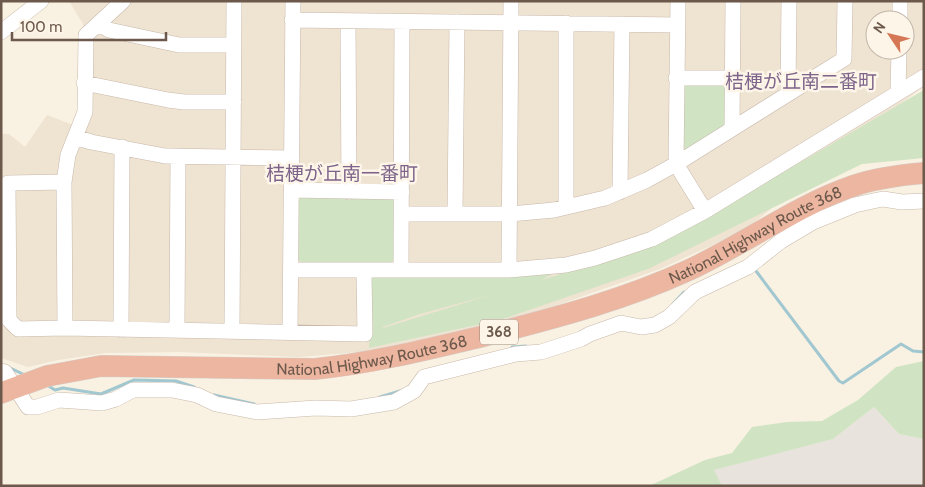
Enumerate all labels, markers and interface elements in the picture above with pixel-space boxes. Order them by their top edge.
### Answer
scale bar [12,10,166,42]
north arrow [865,10,915,60]
text: 100 m [20,18,62,36]
text: N [869,18,890,37]
district label: 桔梗が丘南二番町 [725,70,877,93]
district label: 桔梗が丘南一番町 [266,162,418,185]
street label: National Highway Route 368 [666,182,845,287]
road number: 368 [480,320,518,344]
street label: National Highway Route 368 [276,331,469,379]

